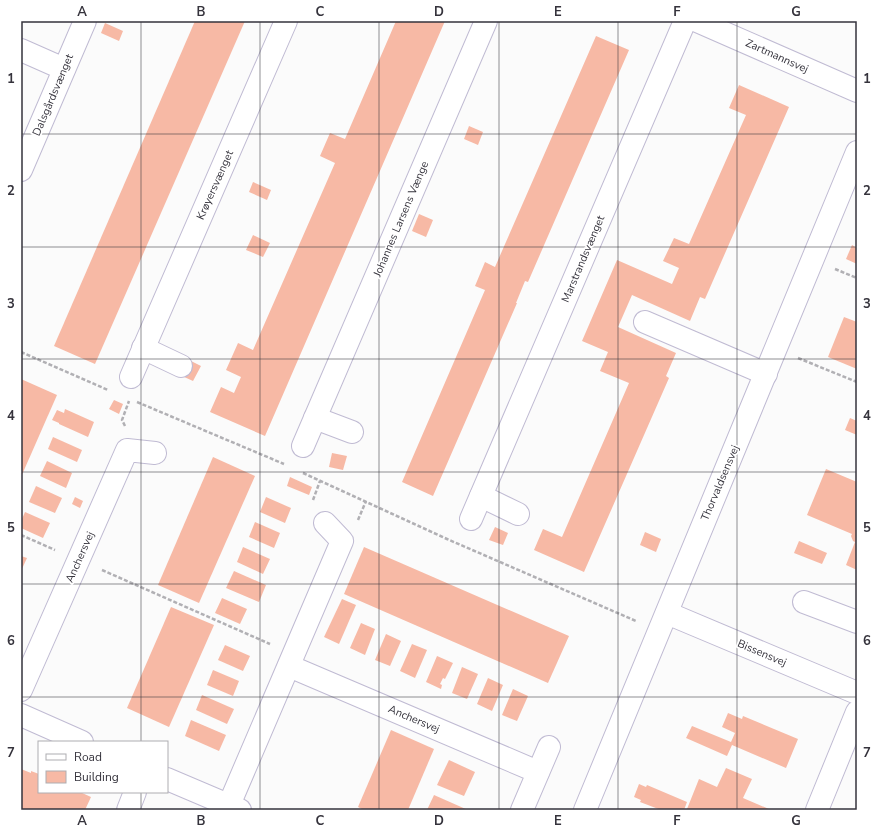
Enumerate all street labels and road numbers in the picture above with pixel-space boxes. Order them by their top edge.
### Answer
street label: Zartmannsvej [743,35,811,77]
street label: Dalsgårdsvænget [29,52,77,138]
street label: Krøyersvænget [193,148,237,222]
street label: Johannes Larsens Vænge [369,159,432,280]
street label: Marstrandsvænget [558,213,608,305]
street label: Thorvaldsensvej [697,443,743,523]
street label: Anchersvej [62,529,98,585]
street label: Bissensvej [735,636,789,670]
street label: Anchersvej [386,701,442,737]

